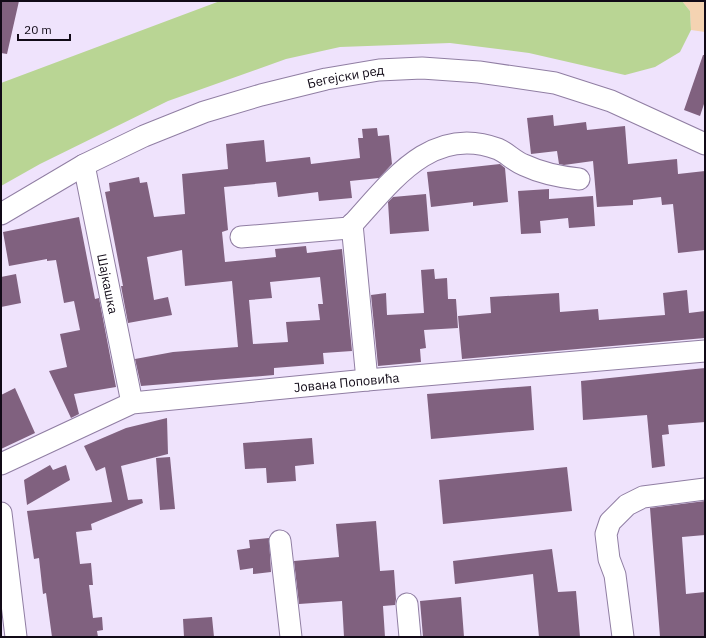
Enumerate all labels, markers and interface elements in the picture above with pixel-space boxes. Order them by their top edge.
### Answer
scale bar [18,16,70,42]
text: 20 m [24,22,52,37]
street label: Бегејски ред [306,62,385,92]
street label: Шајкашка [93,252,122,315]
street label: Јована Поповића [293,369,400,396]

